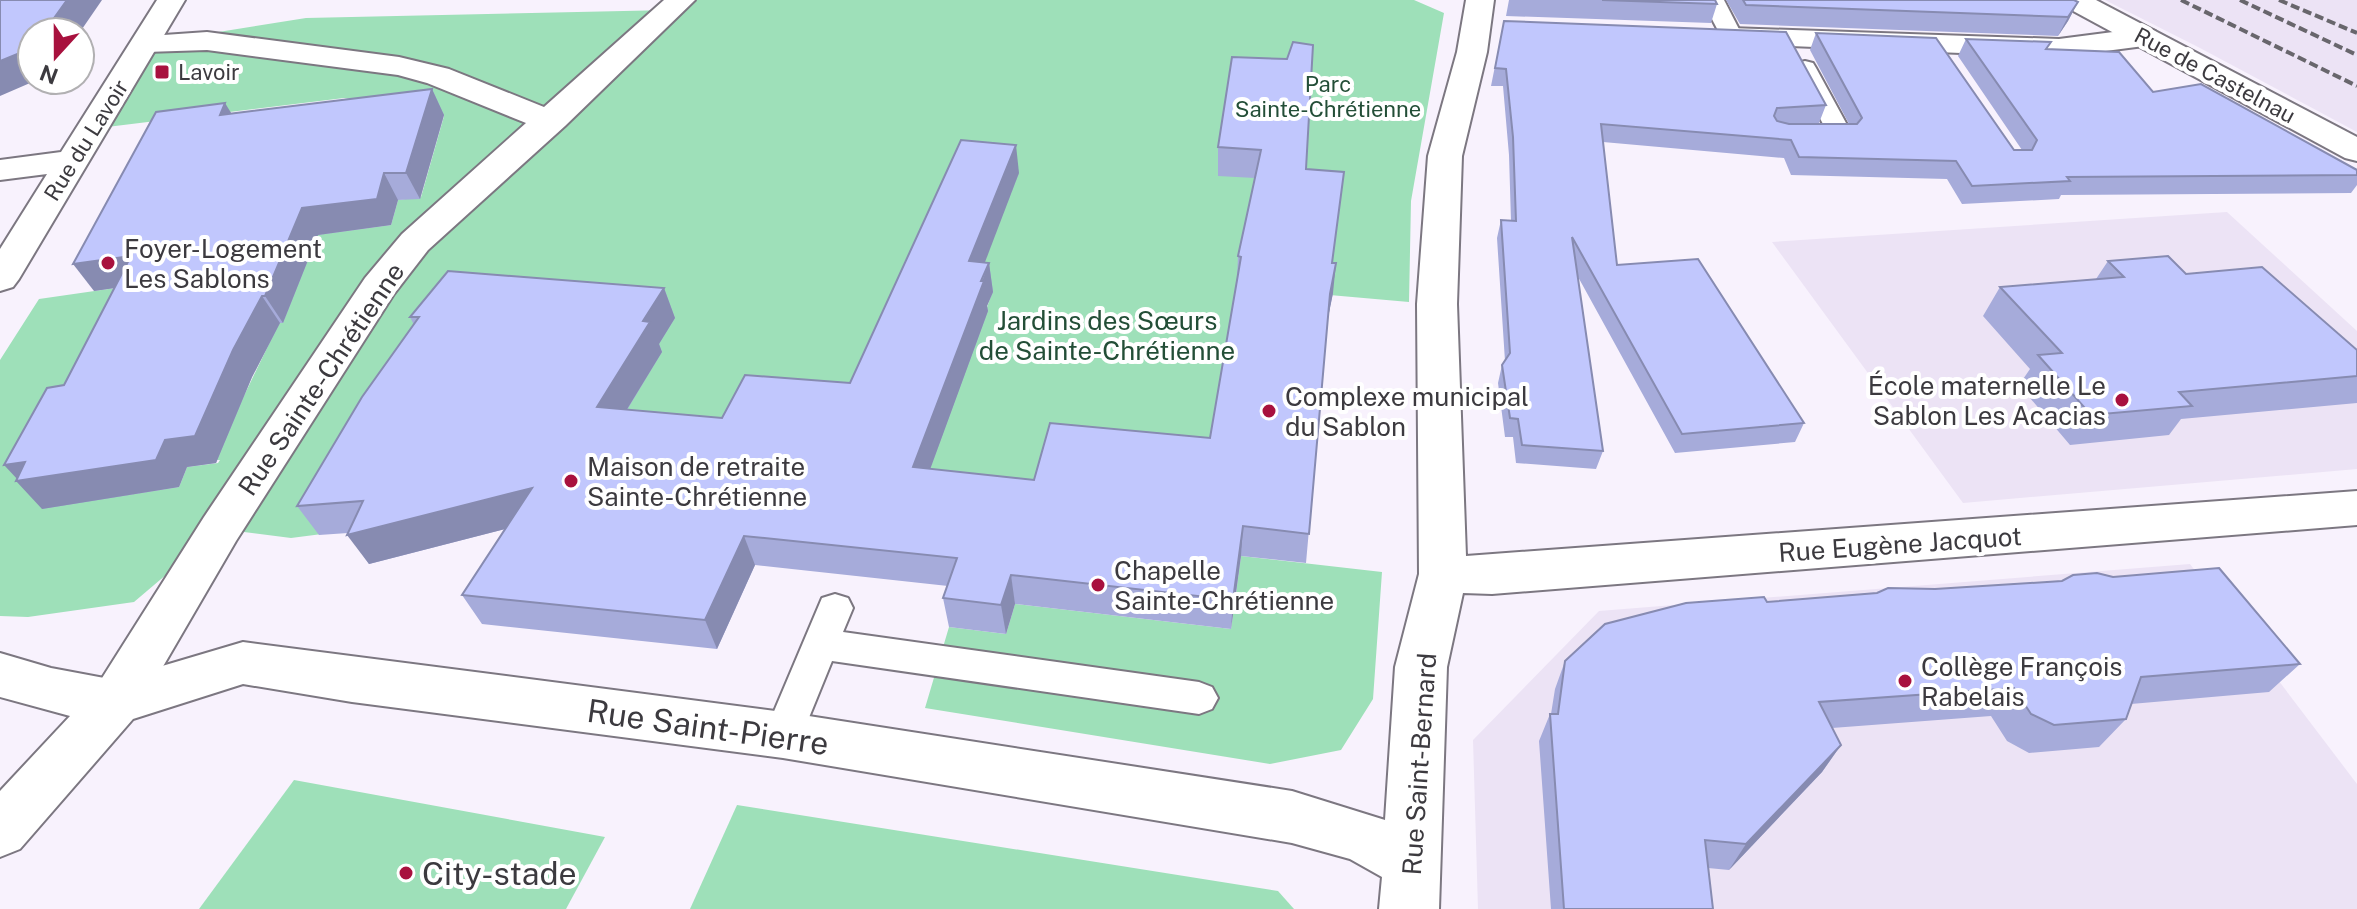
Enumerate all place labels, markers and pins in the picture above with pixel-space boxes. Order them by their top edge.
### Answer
place label: Lavoir [178,59,240,85]
marker: Lavoir [153,63,171,81]
place label: Foyer-Logement Les Sablons [124,233,322,294]
marker: Foyer-Logement Les Sablons [99,254,117,272]
place label: École maternelle Le Sablon Les Acacias [1868,370,2106,431]
place label: Complexe municipal du Sablon [1285,381,1529,442]
marker: École maternelle Le Sablon Les Acacias [2113,391,2131,409]
marker: Complexe municipal du Sablon [1260,402,1278,420]
place label: Maison de retraite Sainte-Chrétienne [587,451,807,512]
marker: Maison de retraite Sainte-Chrétienne [562,472,580,490]
place label: Chapelle Sainte-Chrétienne [1114,555,1334,616]
marker: Chapelle Sainte-Chrétienne [1089,576,1107,594]
place label: Collège François Rabelais [1921,651,2123,712]
marker: Collège François Rabelais [1896,672,1914,690]
place label: City-stade [422,855,577,892]
marker: City-stade [397,864,415,882]

